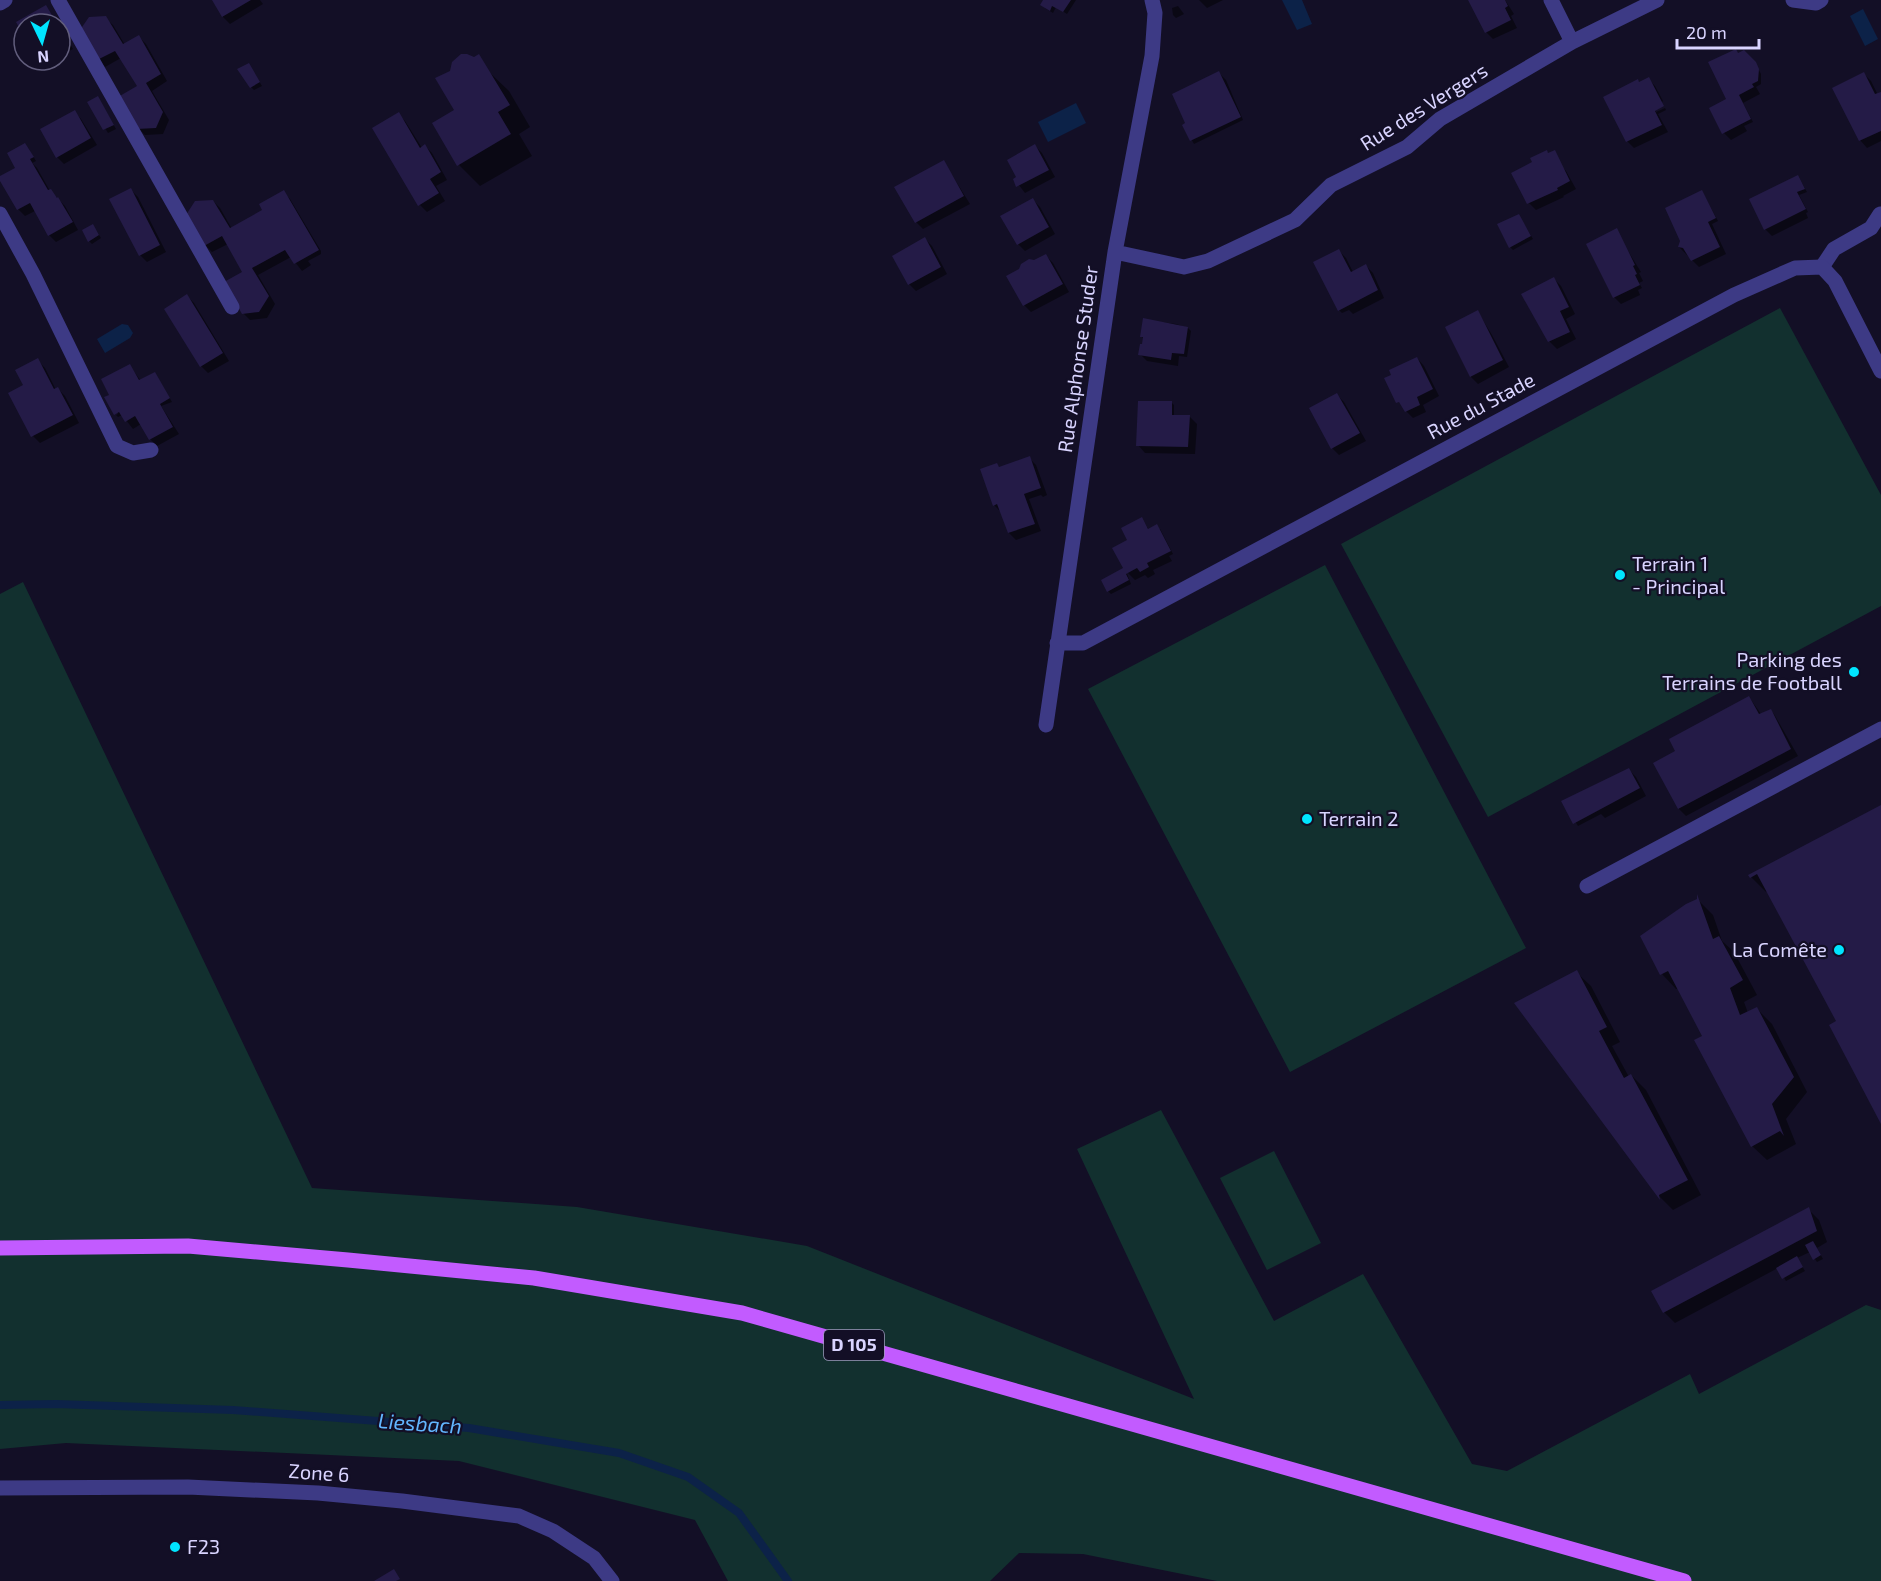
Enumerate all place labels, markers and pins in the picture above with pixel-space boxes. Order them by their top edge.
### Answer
place label: Terrain 1 - Principal [1632,551,1725,598]
marker: Terrain 1 - Principal [1613,568,1627,582]
place label: Parking des Terrains de Football [1662,647,1842,694]
marker: Parking des Terrains de Football [1847,665,1861,679]
place label: Terrain 2 [1319,806,1398,830]
marker: Terrain 2 [1300,812,1314,826]
place label: La Comête [1732,937,1827,961]
marker: La Comête [1832,943,1846,957]
place label: F23 [187,1534,220,1558]
marker: F23 [168,1540,182,1554]

